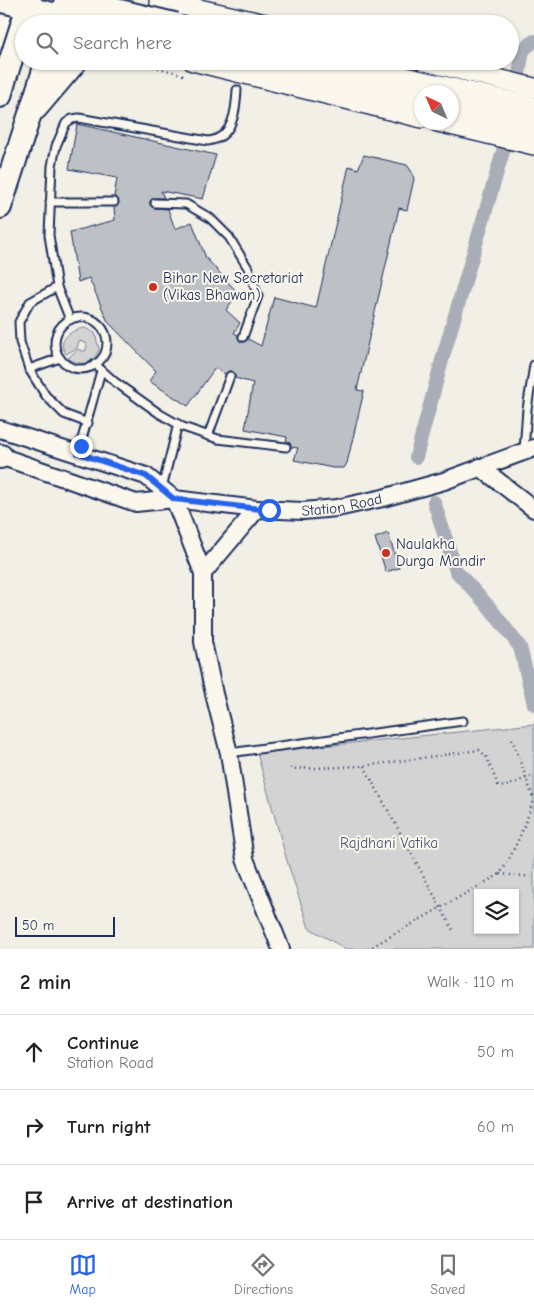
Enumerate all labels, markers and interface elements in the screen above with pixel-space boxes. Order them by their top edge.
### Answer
search box [15,15,519,70]
icon: search [33,29,61,57]
text: Search here [73,32,172,54]
north arrow [414,85,459,130]
place label: Bihar New Secretariat (Vikas Bhawan) [163,269,304,304]
marker: Bihar New Secretariat (Vikas Bhawan) [147,281,159,293]
route end [70,435,93,458]
street label: Station Road [301,489,384,520]
route start [258,499,281,522]
place label: Naulakha Durga Mandir [396,535,485,570]
marker: Naulakha Durga Mandir [380,547,392,559]
park label: Rajdhani Vatika [340,834,438,852]
map controls [474,889,519,934]
button: layers [474,889,519,934]
scale bar [15,914,115,937]
text: 50 m [22,917,54,934]
text: 2 min [20,970,71,994]
text: Walk · 110 m [427,973,514,991]
text: Continue [67,1032,139,1054]
icon: ahead [20,1038,48,1066]
text: 50 m [477,1043,514,1061]
text: Station Road [67,1054,154,1072]
icon: right [20,1113,48,1141]
text: Turn right [67,1116,151,1138]
text: 60 m [477,1118,514,1136]
icon: arrive [20,1188,48,1216]
text: Arrive at destination [67,1191,233,1213]
tab: Map [69,1251,97,1298]
tab: Directions [234,1251,293,1298]
tab: Saved [430,1251,465,1298]

